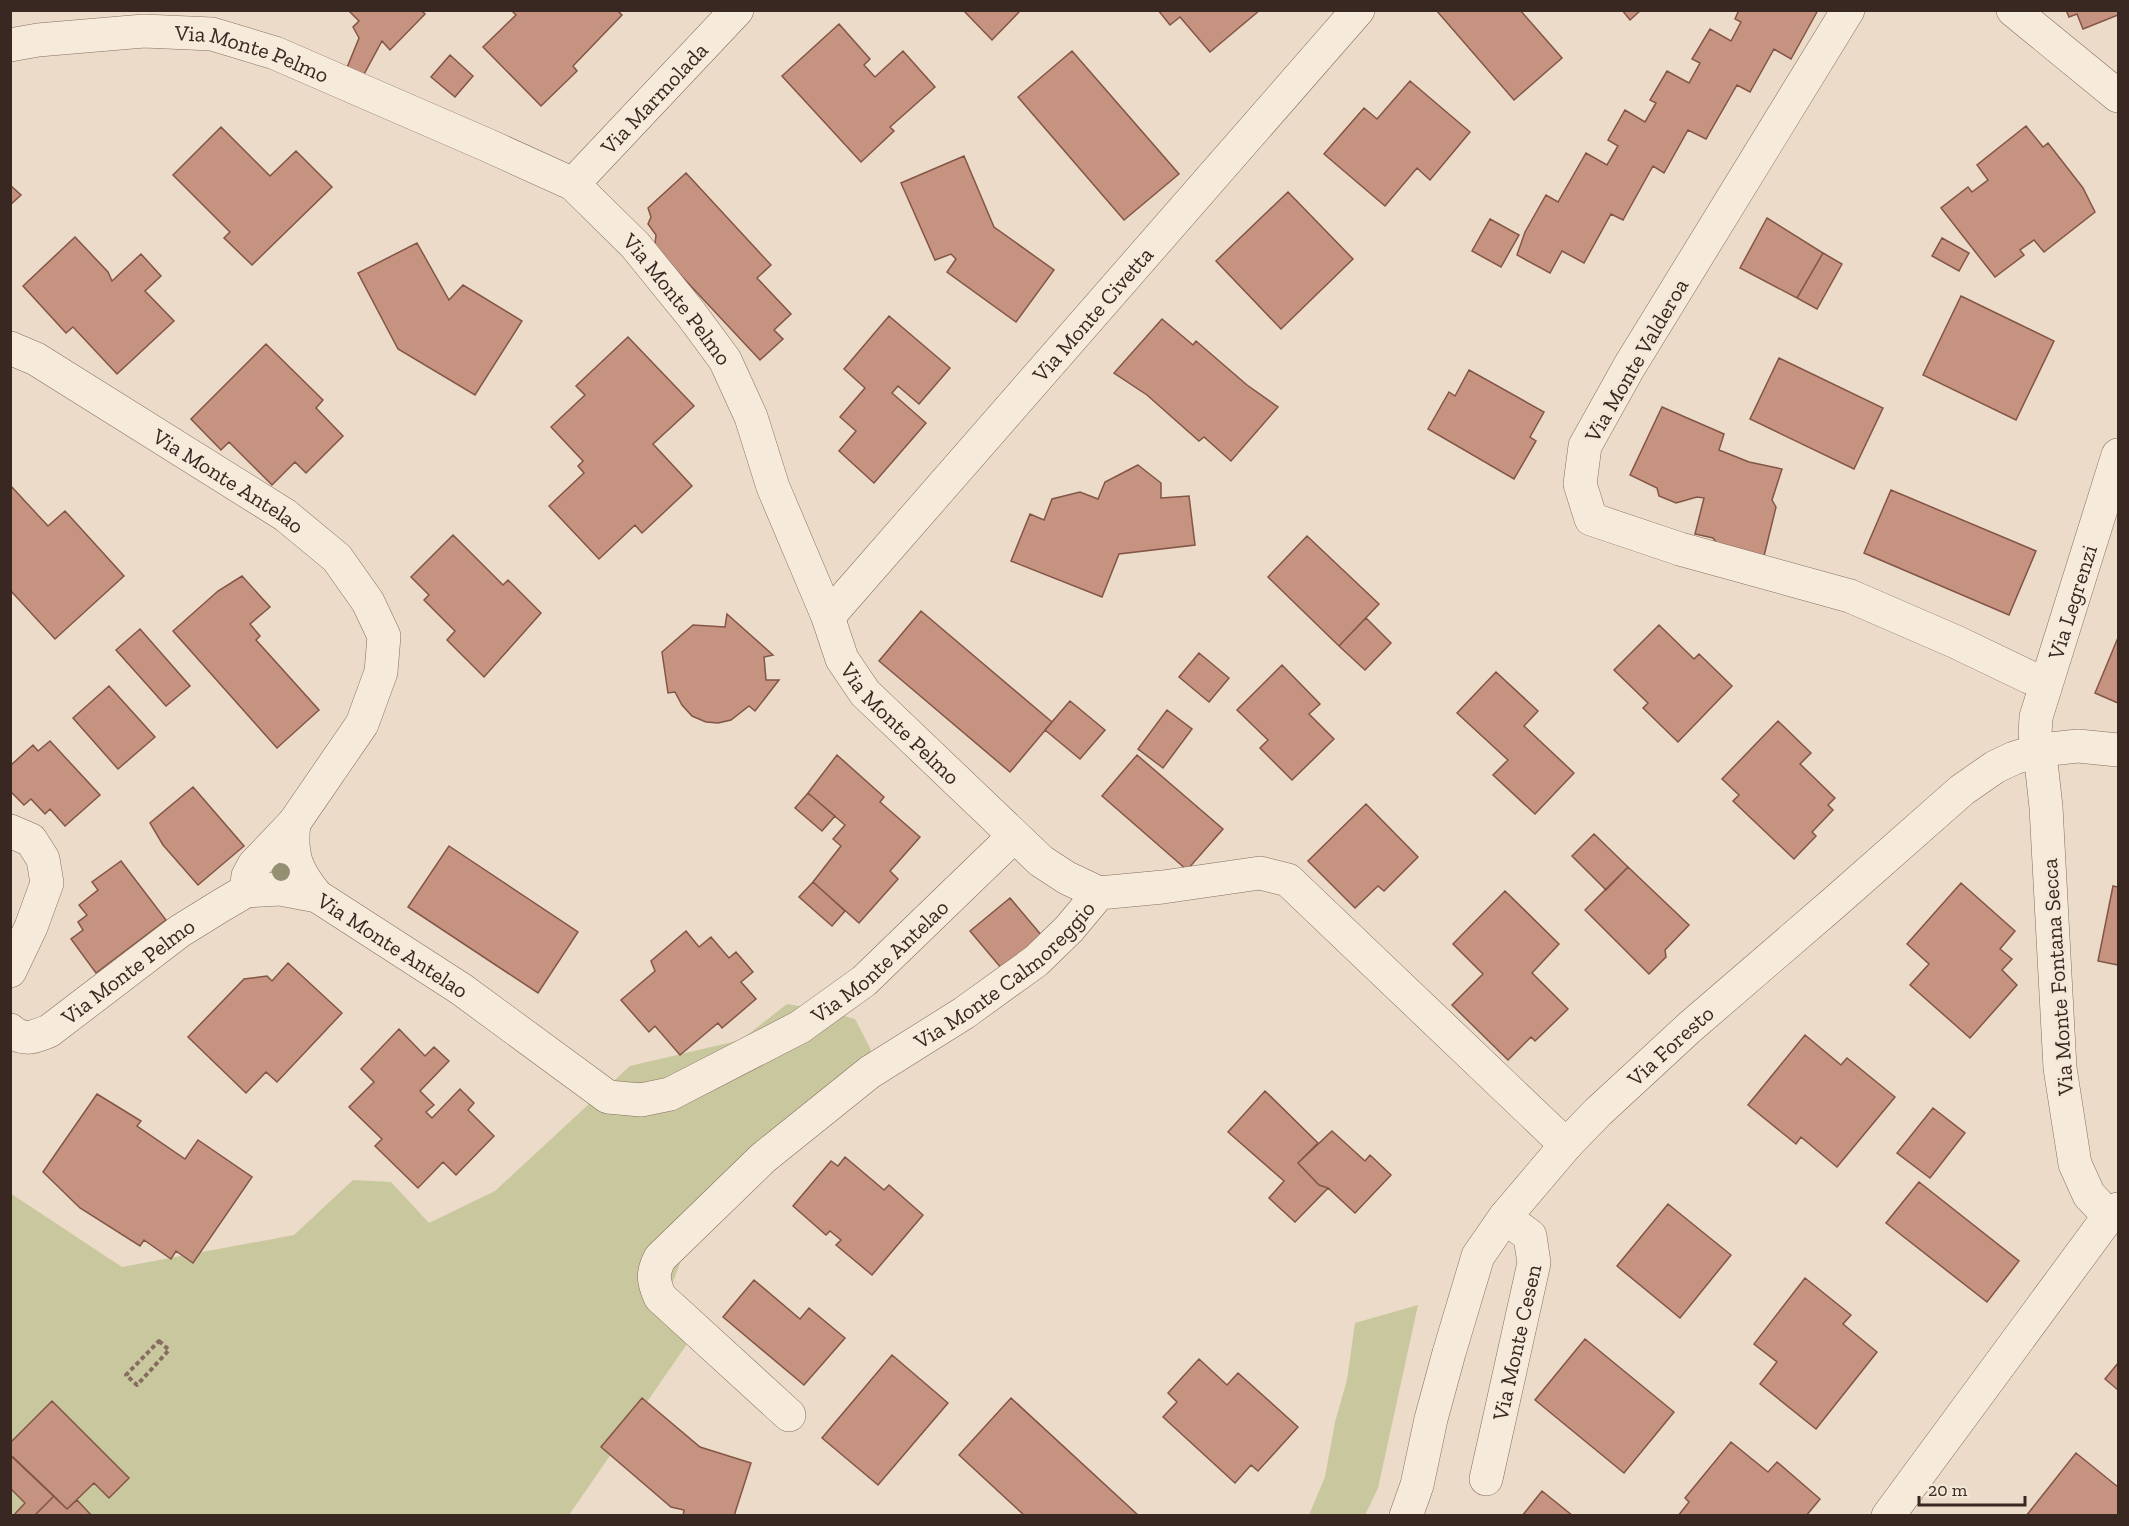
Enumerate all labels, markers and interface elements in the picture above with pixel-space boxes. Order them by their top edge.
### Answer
street label: Via Monte Pelmo [173,19,333,89]
street label: Via Marmolada [594,36,714,161]
street label: Via Monte Pelmo [616,227,737,371]
street label: Via Monte Civetta [1026,241,1159,388]
street label: Via Monte Valderoa [1578,273,1694,448]
street label: Via Monte Antelao [147,422,310,539]
street label: Via Legrenzi [2042,541,2103,664]
street label: Via Monte Pelmo [834,657,966,791]
street label: Via Monte Fontana Secca [2036,857,2079,1097]
street label: Via Monte Antelao [311,886,474,1004]
street label: Via Monte Antelao [805,894,954,1029]
street label: Via Monte Calmoreggio [908,895,1101,1055]
street label: Via Monte Pelmo [55,912,200,1031]
street label: Via Foresto [1621,1000,1719,1093]
street label: Via Monte Cesen [1486,1261,1547,1424]
scale bar [1919,1469,2026,1507]
text: 20 m [1928,1479,1968,1501]

